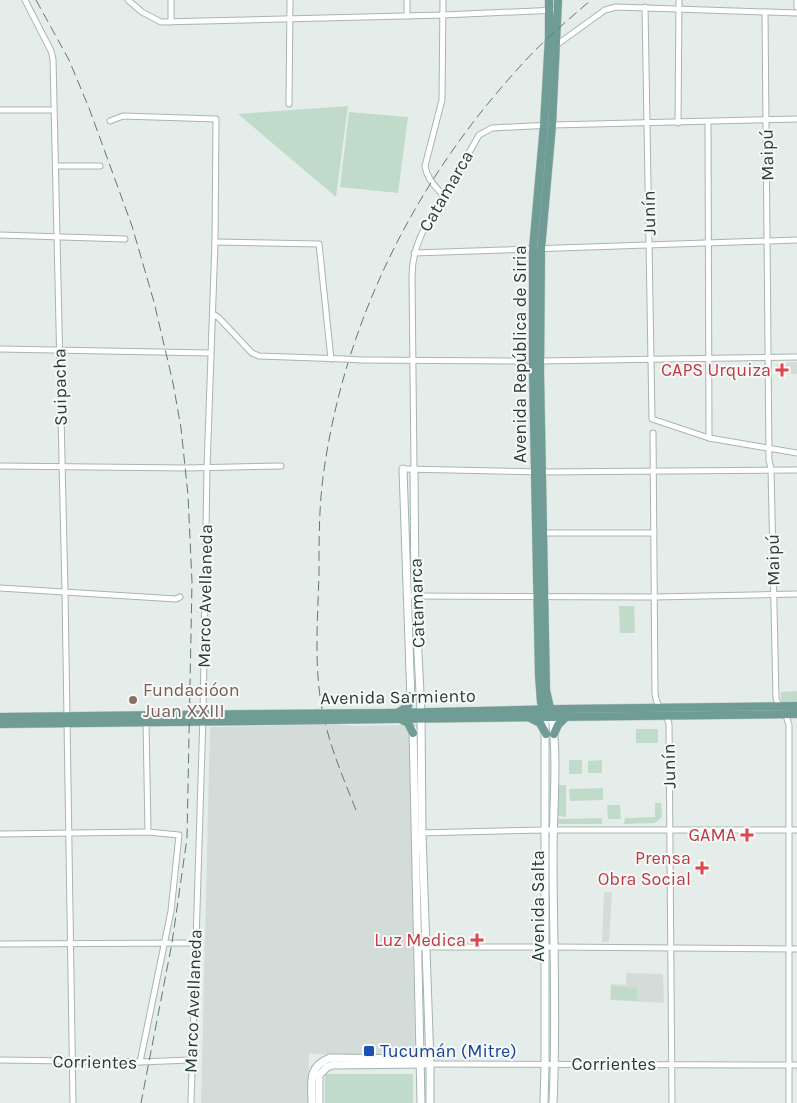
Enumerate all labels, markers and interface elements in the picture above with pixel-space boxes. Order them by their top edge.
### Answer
street label: Maipú [756,129,778,181]
street label: Catamarca [414,146,478,236]
street label: Junín [638,190,660,236]
street label: Avenida República de Siria [509,245,531,463]
street label: Suipacha [48,348,72,426]
place label: CAPS Urquiza [661,359,771,381]
marker: CAPS Urquiza [775,363,789,377]
street label: Marco Avellaneda [193,524,217,668]
street label: Maipú [762,534,784,586]
street label: Catamarca [404,558,430,648]
place label: Fundacióon Juan XXIII [143,679,240,722]
street label: Avenida Sarmiento [320,685,476,709]
marker: Fundacióon Juan XXIII [127,694,139,706]
street label: Junín [658,743,680,789]
place label: GAMA [688,824,736,846]
marker: GAMA [740,828,754,842]
place label: Prensa Obra Social [598,847,691,890]
street label: Avenida Salta [527,850,549,962]
marker: Prensa Obra Social [695,861,709,875]
street label: Marco Avellaneda [179,929,207,1073]
place label: Luz Medica [374,929,466,951]
marker: Luz Medica [470,933,484,947]
place label: Tucumán (Mitre) [380,1040,517,1062]
marker: Tucumán (Mitre) [362,1044,376,1058]
street label: Corrientes [52,1050,138,1074]
street label: Corrientes [572,1053,656,1075]

